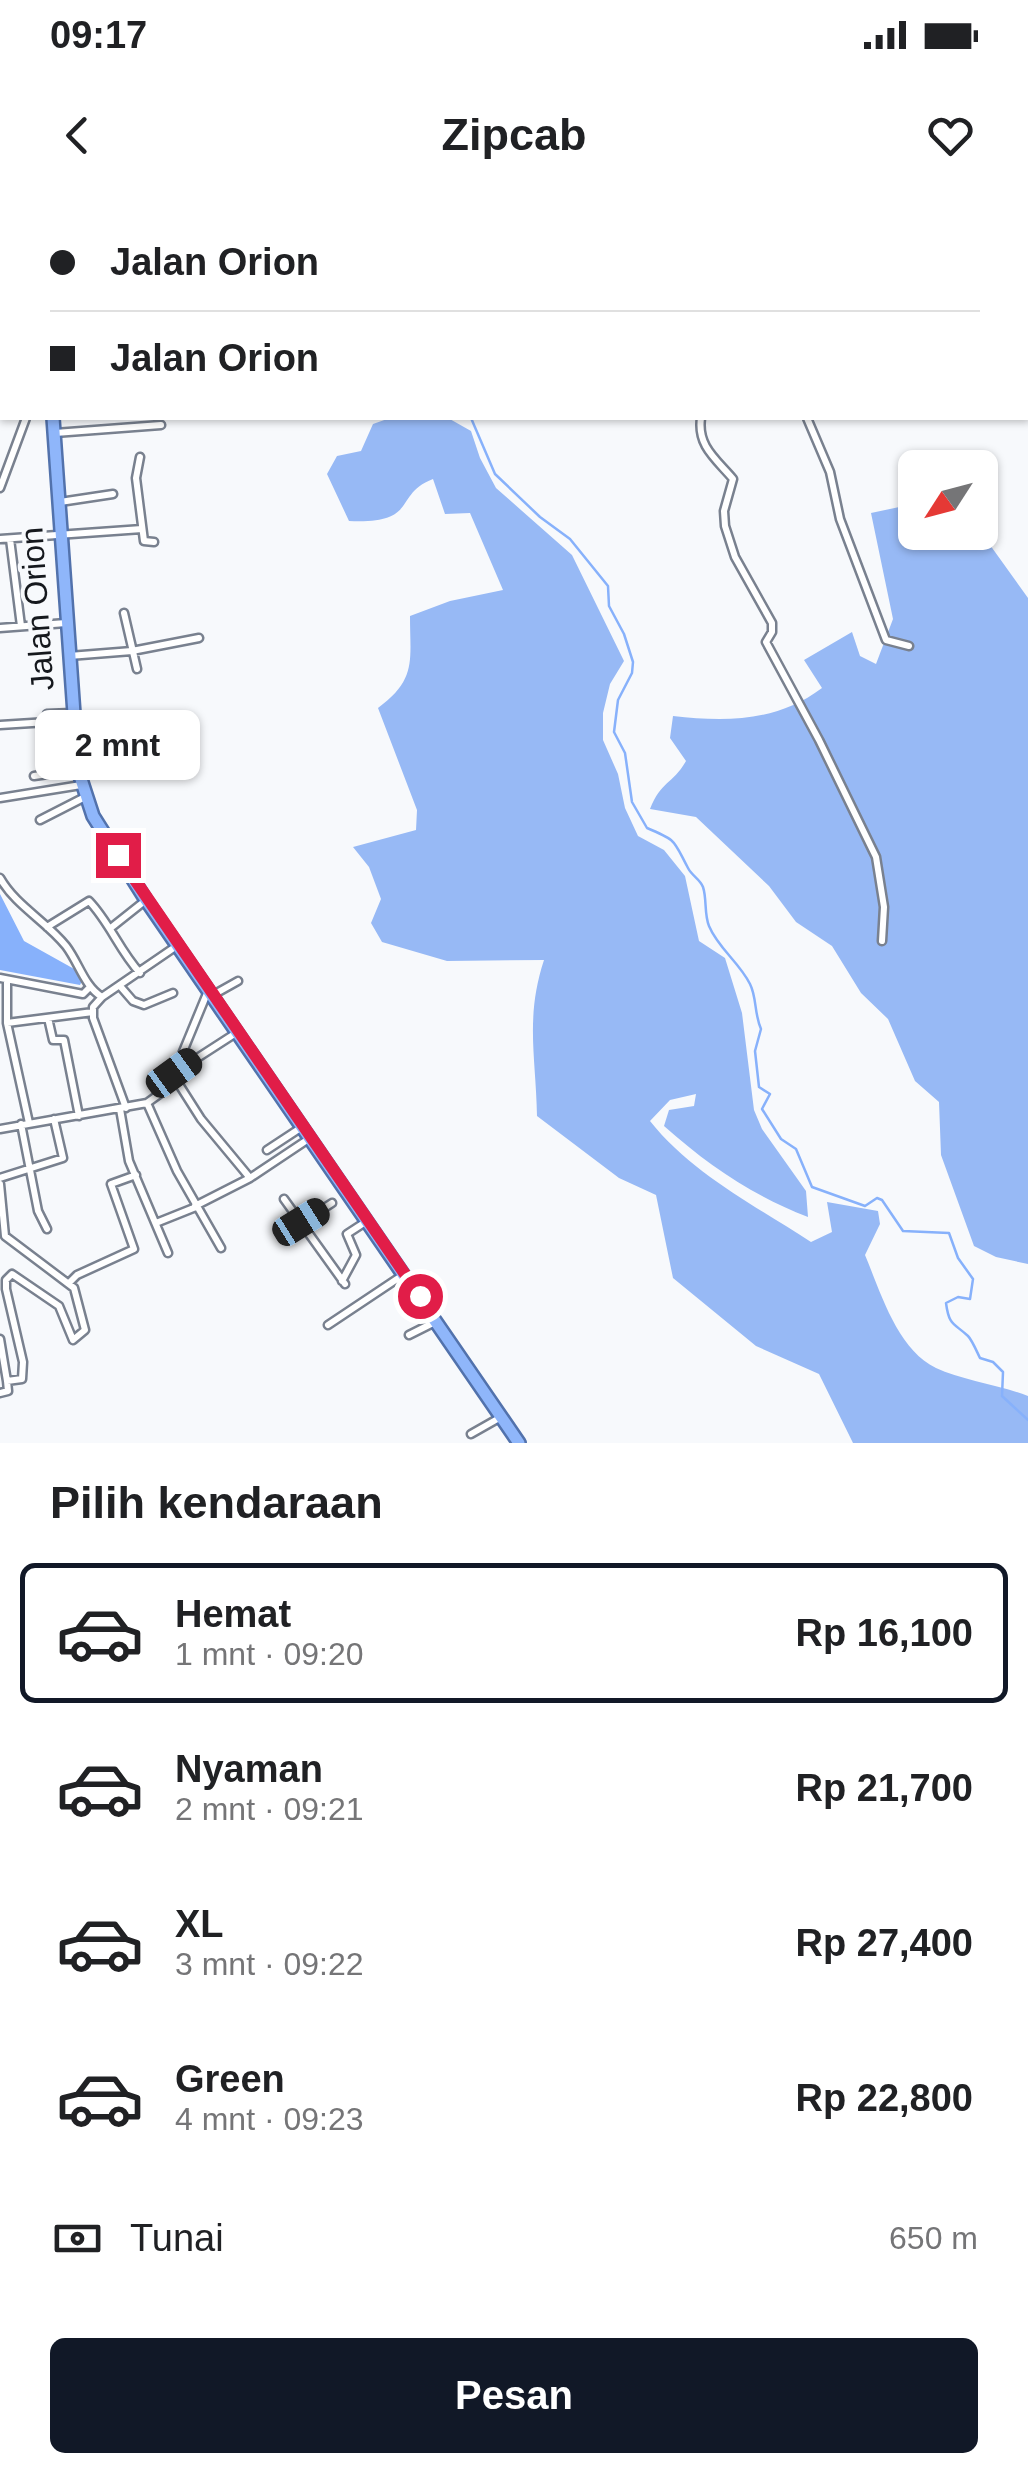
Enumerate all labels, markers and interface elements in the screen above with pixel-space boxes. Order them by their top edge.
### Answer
text: 09:17 [50,14,147,56]
icon: back [50,108,105,163]
icon: heart [923,108,978,163]
text: Zipcab [441,109,587,160]
text: Jalan Orion [110,241,319,283]
text: Jalan Orion [110,337,319,379]
north arrow [898,450,998,550]
map controls [898,450,998,550]
street label: Jalan Orion [13,526,61,692]
callout: 2 mnt [36,710,200,780]
text: 2 mnt [75,727,160,763]
route end [96,833,141,878]
car [141,1043,207,1103]
car [268,1193,334,1251]
route start [398,1274,443,1319]
text: Pilih kendaraan [50,1477,383,1528]
icon: car [55,1588,145,1678]
text: Hemat [175,1593,291,1635]
text: Rp 16,100 [796,1612,973,1654]
text: 1 mnt · 09:20 [175,1636,364,1672]
icon: car [55,1743,145,1833]
text: Nyaman [175,1748,323,1790]
text: Rp 21,700 [796,1767,973,1809]
text: 2 mnt · 09:21 [175,1791,364,1827]
icon: car [55,1898,145,1988]
text: XL [175,1903,224,1945]
text: Rp 27,400 [796,1922,973,1964]
text: 3 mnt · 09:22 [175,1946,364,1982]
icon: car [55,2053,145,2143]
text: Green [175,2058,285,2100]
text: Rp 22,800 [796,2077,973,2119]
text: 4 mnt · 09:23 [175,2101,364,2137]
icon: cash [50,2211,105,2266]
text: Tunai [130,2217,224,2259]
text: 650 m [889,2220,978,2256]
button: Pesan [50,2338,978,2453]

